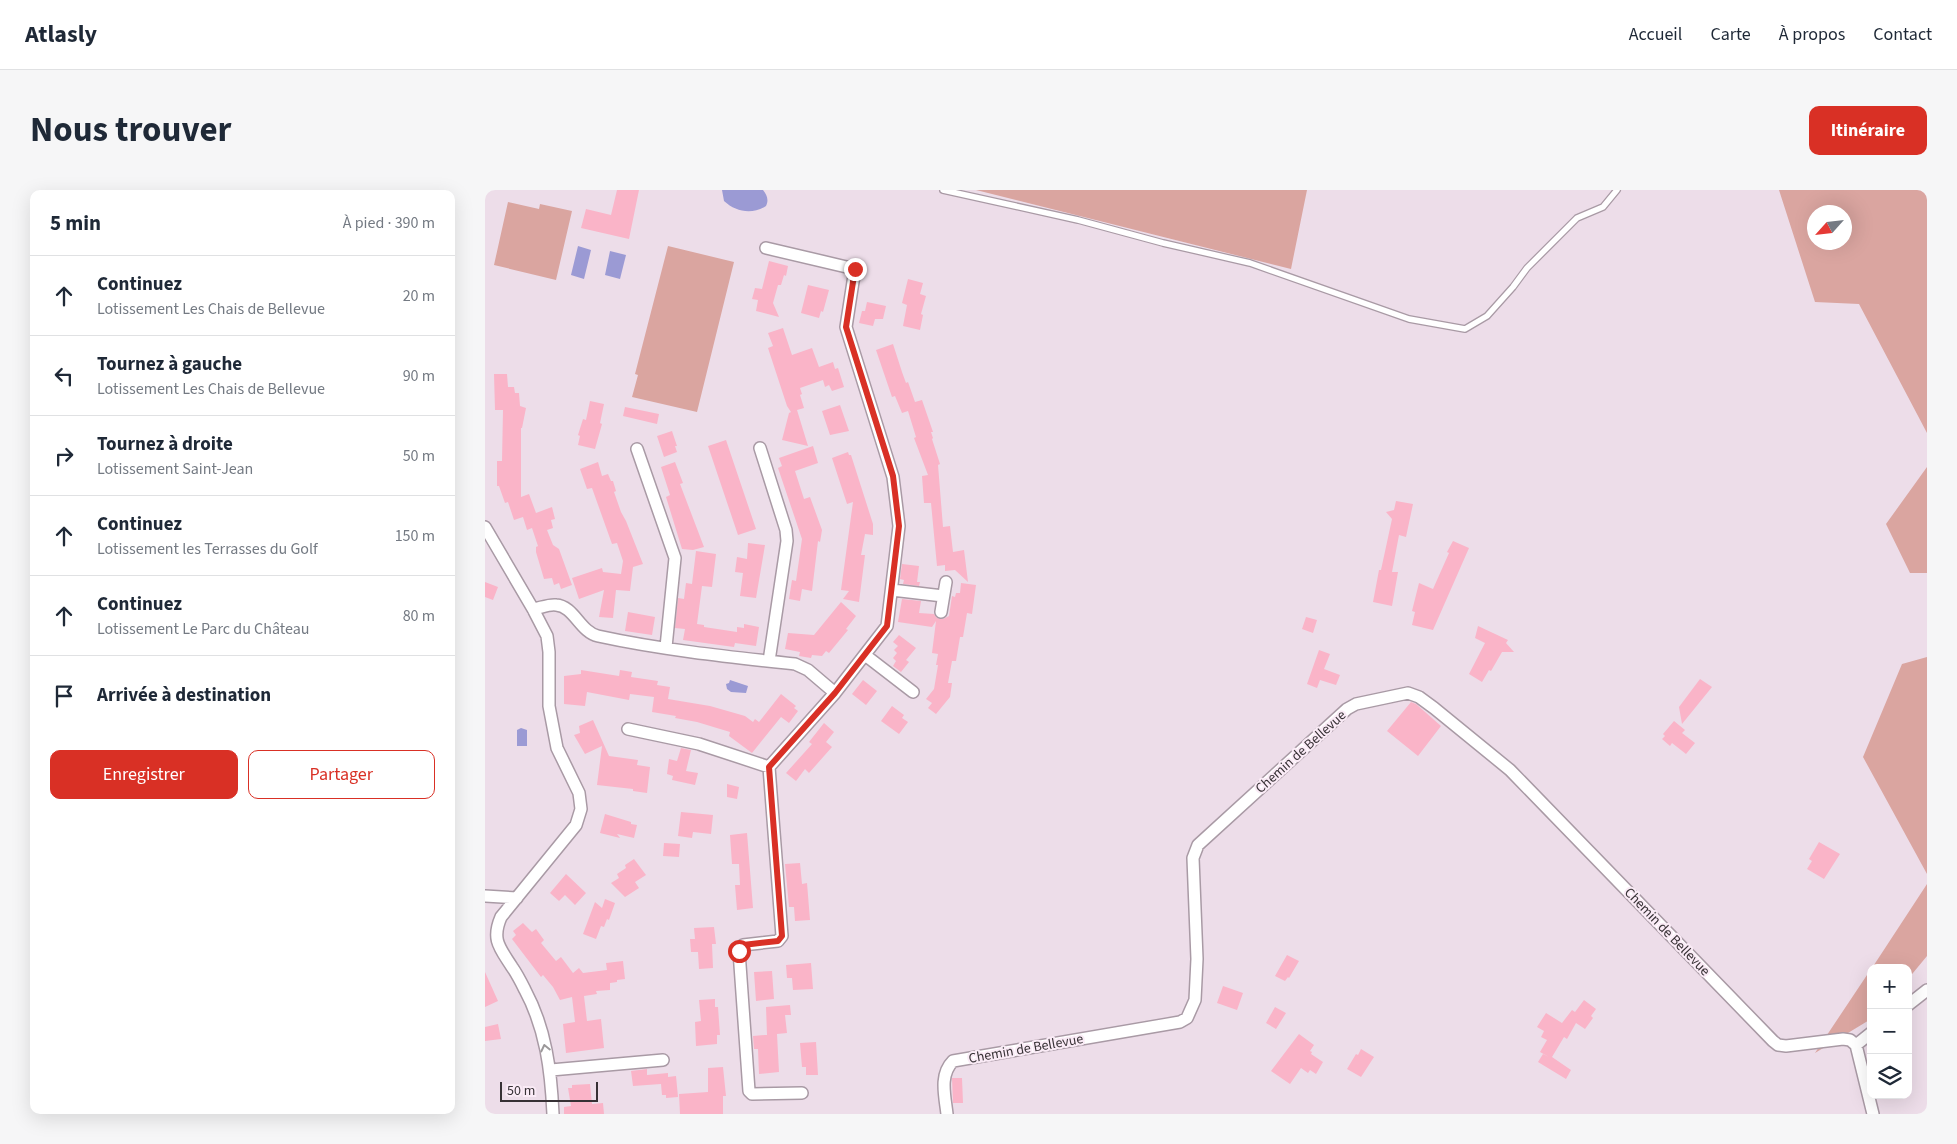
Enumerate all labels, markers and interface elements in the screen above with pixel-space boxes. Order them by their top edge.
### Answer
text: Atlasly [25,17,97,52]
text: Accueil [1629,22,1682,47]
text: Carte [1710,22,1751,47]
text: À propos [1779,22,1845,47]
text: Contact [1873,22,1932,47]
text: Nous trouver [30,105,231,155]
button: Itinéraire [1809,106,1927,155]
north arrow [1807,205,1852,250]
text: 5 min [50,208,101,238]
text: À pied · 390 m [343,212,435,234]
route end [844,258,867,281]
text: Continuez [97,271,182,298]
icon: ahead [50,282,78,310]
text: 20 m [403,285,435,307]
text: Lotissement Les Chais de Bellevue [97,298,325,320]
text: Tournez à gauche [97,351,242,378]
icon: left [50,362,78,390]
text: 90 m [403,365,435,387]
text: Lotissement Les Chais de Bellevue [97,378,325,400]
text: Tournez à droite [97,431,233,458]
icon: right [50,442,78,470]
text: 50 m [403,445,435,467]
text: Lotissement Saint-Jean [97,458,253,480]
text: Continuez [97,511,182,538]
icon: ahead [50,522,78,550]
text: 150 m [395,525,435,547]
text: Lotissement les Terrasses du Golf [97,538,318,560]
text: Continuez [97,591,182,618]
icon: ahead [50,602,78,630]
text: 80 m [403,605,435,627]
text: Lotissement Le Parc du Château [97,618,309,640]
icon: arrive [50,682,78,710]
text: Arrivée à destination [97,682,271,709]
street label: Chemin de Bellevue [1251,706,1351,798]
button: Enregistrer [50,750,238,799]
button: Partager [248,750,435,799]
street label: Chemin de Bellevue [1620,883,1715,981]
route start [728,940,751,963]
map controls [1867,964,1912,1099]
button: + [1867,964,1912,1009]
button: − [1867,1009,1912,1054]
street label: Chemin de Bellevue [967,1029,1085,1069]
one-way arrow [540,1044,551,1053]
button: layers [1867,1054,1912,1099]
scale bar [500,1079,597,1102]
text: 50 m [507,1081,535,1101]

